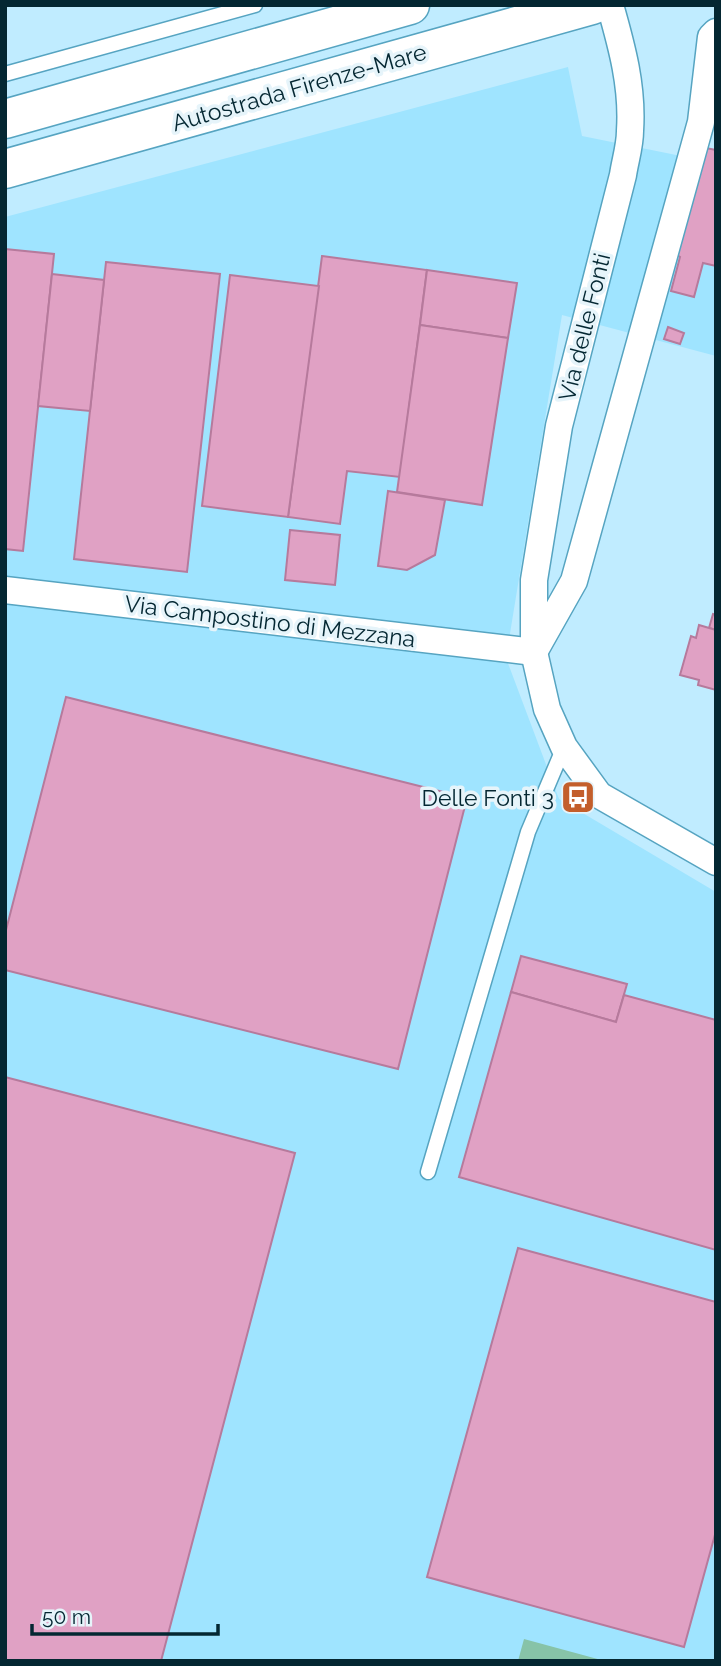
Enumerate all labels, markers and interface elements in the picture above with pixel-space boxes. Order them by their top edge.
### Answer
street label: Autostrada Firenze-Mare [169,38,429,136]
street label: Via delle Fonti [553,250,615,404]
street label: Via Campostino di Mezzana [123,590,417,652]
bus stop icon: Delle Fonti 3 [559,778,597,816]
place label: Delle Fonti 3 [422,784,554,811]
scale bar [32,1592,217,1636]
text: 50 m [42,1604,91,1629]

